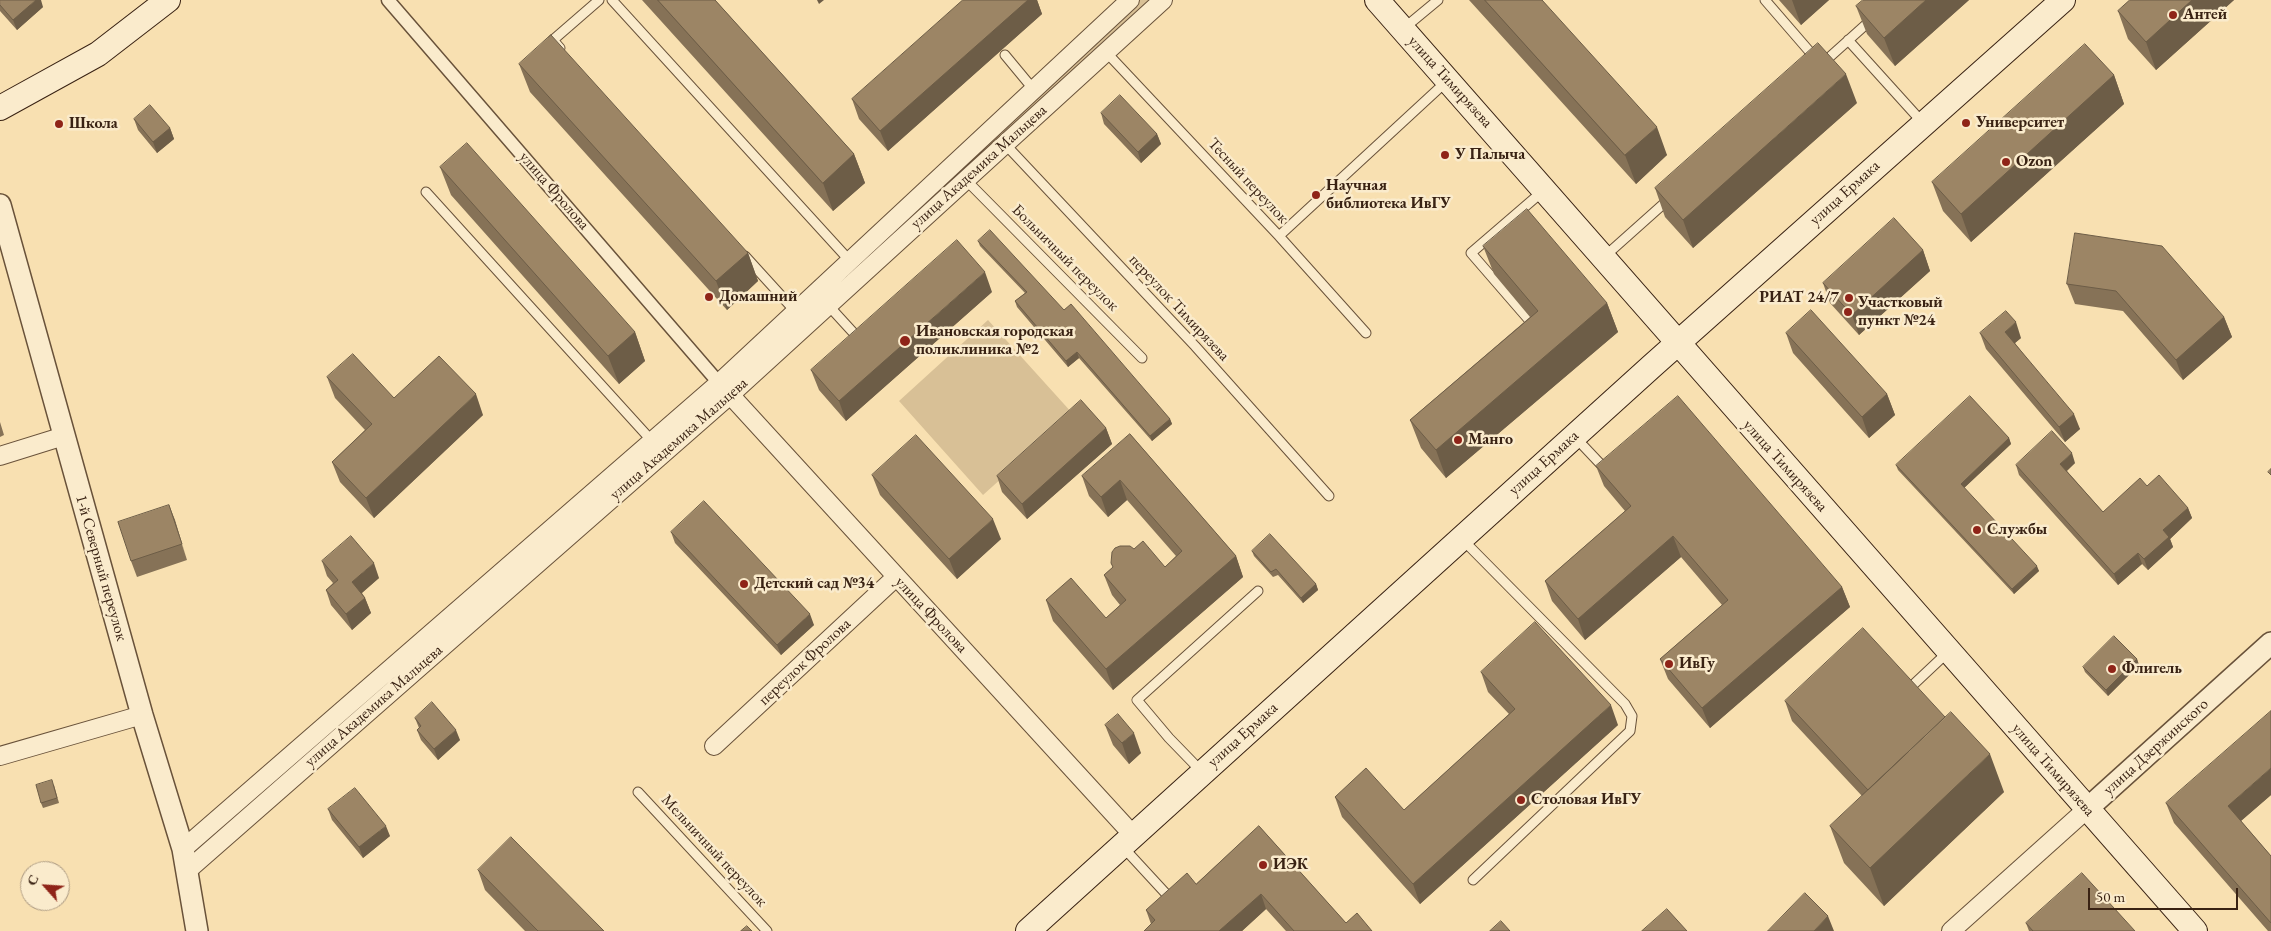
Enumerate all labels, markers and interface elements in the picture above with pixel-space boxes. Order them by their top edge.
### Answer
place label: Антей [2183,5,2227,25]
marker: Антей [2167,9,2179,21]
street label: улица Тимирязева [1404,32,1496,132]
street label: улица Академика Мальцева [907,101,1051,233]
place label: Университет [1976,113,2064,133]
place label: Школа [69,114,118,134]
marker: Университет [1960,117,1972,129]
marker: Школа [53,118,65,130]
street label: Тесный переулок [1204,134,1292,228]
place label: У Палыча [1455,145,1525,165]
street label: улица Фролова [515,148,593,234]
marker: У Палыча [1439,149,1451,161]
place label: Ozon [2016,152,2052,172]
street label: улица Ермака [1806,156,1884,230]
marker: Ozon [2000,156,2012,168]
place label: Научная библиотека ИвГУ [1326,176,1451,214]
marker: Научная библиотека ИвГУ [1310,189,1322,201]
street label: Больничный переулок [1008,201,1122,315]
street label: переулок Тимирязева [1125,251,1233,365]
place label: Домашний [719,287,797,307]
place label: РИАТ 24/7 [1759,288,1839,308]
marker: Домашний [703,291,715,303]
marker: РИАТ 24/7 [1843,292,1855,304]
place label: Участковый пункт №24 [1858,293,1943,331]
marker: Участковый пункт №24 [1842,306,1854,318]
place label: Ивановская городская поликлиника №2 [916,322,1073,360]
marker: Ивановская городская поликлиника №2 [898,334,912,348]
street label: улица Академика Мальцева [606,374,752,504]
street label: улица Тимирязева [1739,416,1831,516]
street label: улица Ермака [1505,426,1583,500]
place label: Манго [1468,430,1513,450]
marker: Манго [1452,434,1464,446]
street label: 1-й Северный переулок [71,493,131,643]
place label: Службы [1987,520,2047,540]
marker: Службы [1971,524,1983,536]
street label: улица Фролова [891,573,971,657]
place label: Детский сад №34 [754,574,874,594]
marker: Детский сад №34 [738,578,750,590]
street label: переулок Фролова [755,614,855,710]
street label: улица Академика Мальцева [301,641,447,771]
place label: ИвГу [1679,654,1715,674]
marker: ИвГу [1663,658,1675,670]
place label: Флигель [2122,659,2182,679]
marker: Флигель [2106,663,2118,675]
street label: улица Дзержинского [2099,695,2213,799]
street label: улица Ермака [1204,698,1282,772]
street label: улица Тимирязева [2007,719,2099,821]
place label: Столовая ИвГУ [1531,790,1641,810]
street label: Мельничный переулок [657,791,771,911]
marker: Столовая ИвГУ [1515,794,1527,806]
place label: ИЭК [1273,855,1308,875]
marker: ИЭК [1257,859,1269,871]
north arrow [20,861,70,911]
text: С [22,871,43,888]
scale bar [2091,878,2241,910]
text: 50 m [2096,887,2125,906]

